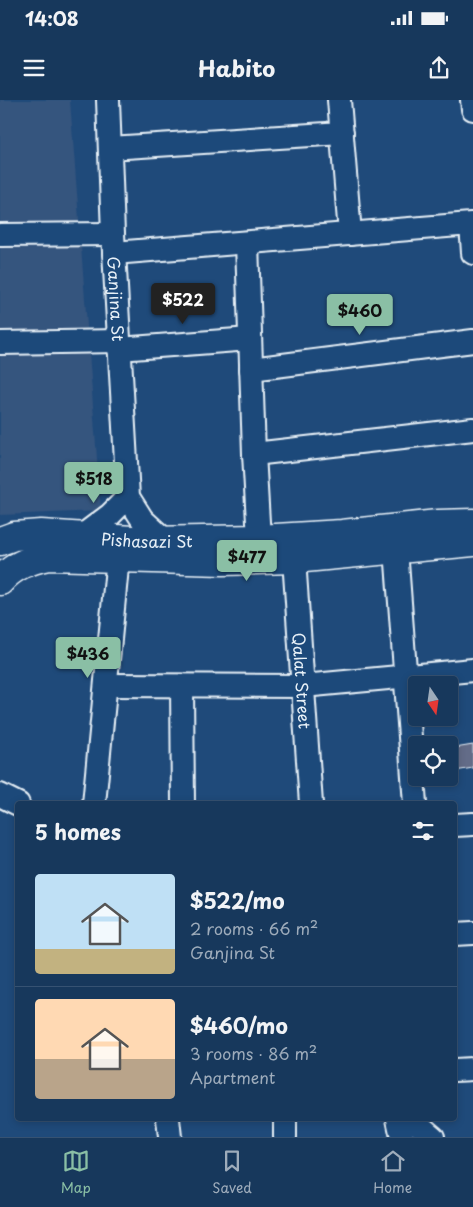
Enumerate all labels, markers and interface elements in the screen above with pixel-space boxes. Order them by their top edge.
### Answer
text: 14:08 [25,4,79,32]
text: Habito [198,51,275,84]
icon: menu [20,54,48,82]
icon: share [425,54,453,82]
street label: Ganjina St [102,256,131,342]
pin: $522 [153,282,213,325]
text: $522 [162,287,204,311]
pin: $460 [330,294,390,336]
text: $460 [338,298,382,322]
pin: $518 [64,462,124,504]
text: $518 [75,466,113,490]
street label: Pishasazi St [100,526,193,553]
pin: $477 [217,540,277,582]
text: $477 [228,544,266,568]
street label: Qalat Street [287,632,318,730]
pin: $436 [58,636,118,679]
text: $436 [67,641,109,665]
north arrow [408,676,458,726]
map controls [408,676,458,786]
button: locate [408,736,458,786]
text: 5 homes [35,815,121,847]
icon: filters [409,817,437,845]
text: $522/mo [190,884,285,916]
icon: home [75,894,135,954]
text: 2 rooms · 66 m² [190,916,318,940]
text: Ganjina St [190,940,275,964]
text: $460/mo [190,1009,288,1041]
icon: home [75,1019,135,1079]
text: 3 rooms · 86 m² [190,1041,317,1065]
text: Apartment [190,1065,275,1089]
tab: Map [61,1147,91,1198]
tab: Saved [212,1147,252,1198]
tab: Home [373,1147,412,1198]

